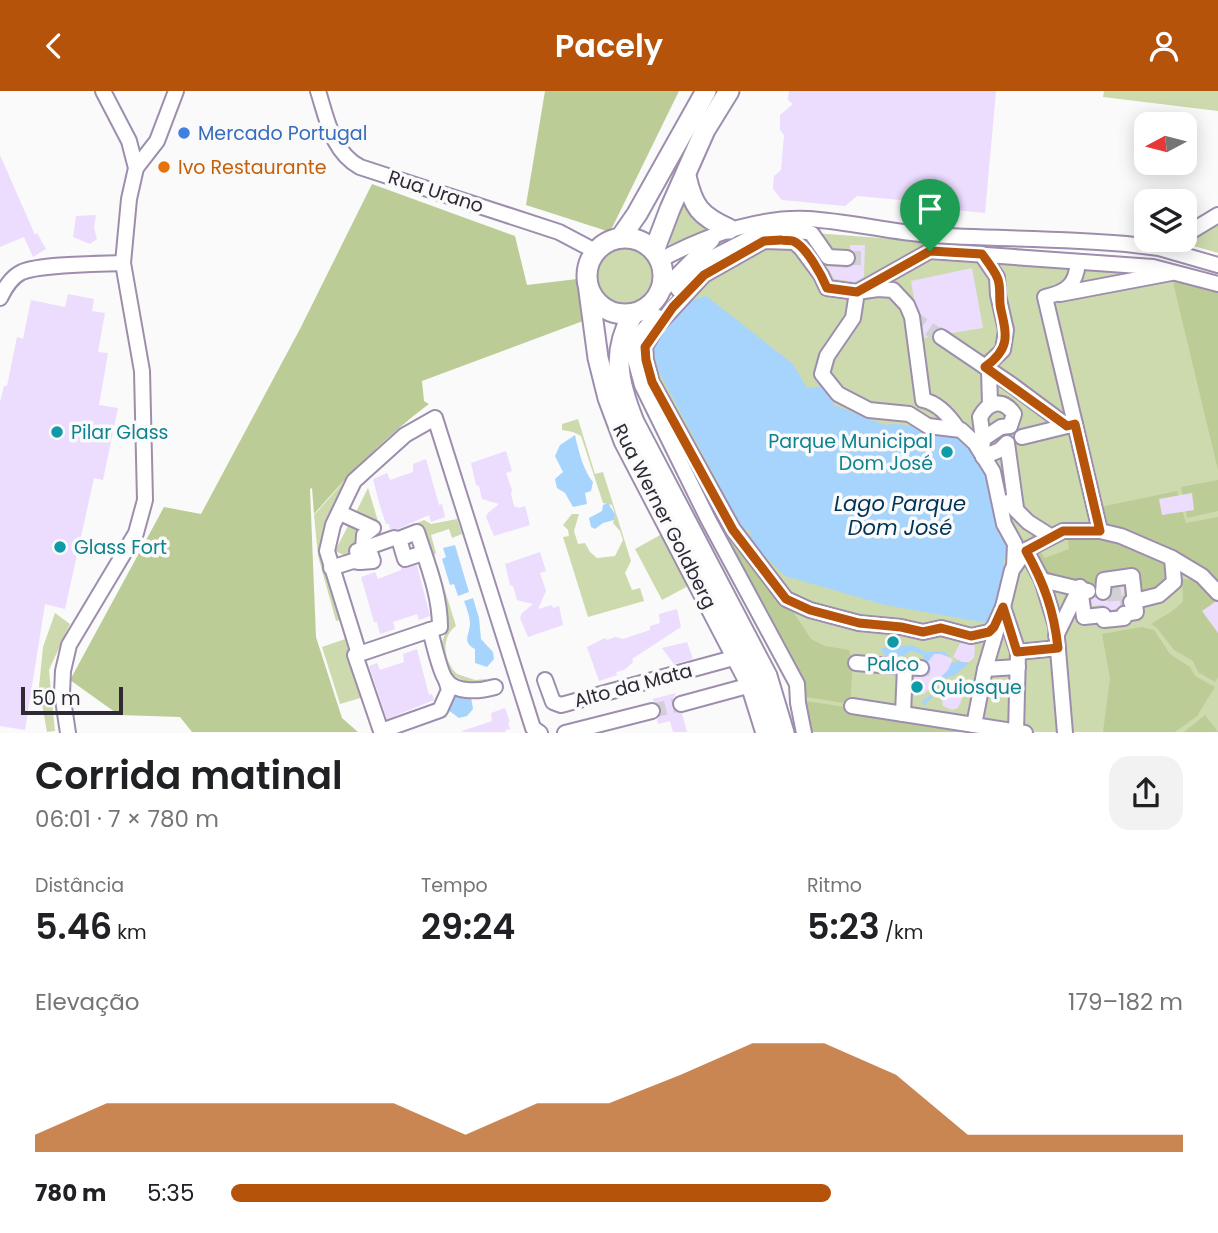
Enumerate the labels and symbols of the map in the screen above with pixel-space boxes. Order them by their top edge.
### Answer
north arrow [1134,112,1197,175]
place label: Mercado Portugal [198,120,367,147]
marker: Mercado Portugal [176,125,192,141]
place label: Ivo Restaurante [178,154,327,181]
marker: Ivo Restaurante [156,159,172,175]
street label: Rua Urano [385,163,487,220]
pin [900,179,960,251]
place label: Pilar Glass [71,419,169,446]
street label: Rua Werner Goldberg [606,419,723,613]
marker: Pilar Glass [49,424,65,440]
place label: Parque Municipal Dom José [768,428,933,477]
marker: Parque Municipal Dom José [939,444,955,460]
water label: Lago Parque Dom José [834,489,966,542]
place label: Glass Fort [74,534,167,561]
marker: Glass Fort [52,539,68,555]
marker: Palco [885,634,901,650]
place label: Palco [867,651,919,678]
street label: Alto da Mata [571,657,695,714]
place label: Quiosque [931,674,1022,701]
marker: Quiosque [909,679,925,695]
scale bar [21,683,122,715]

